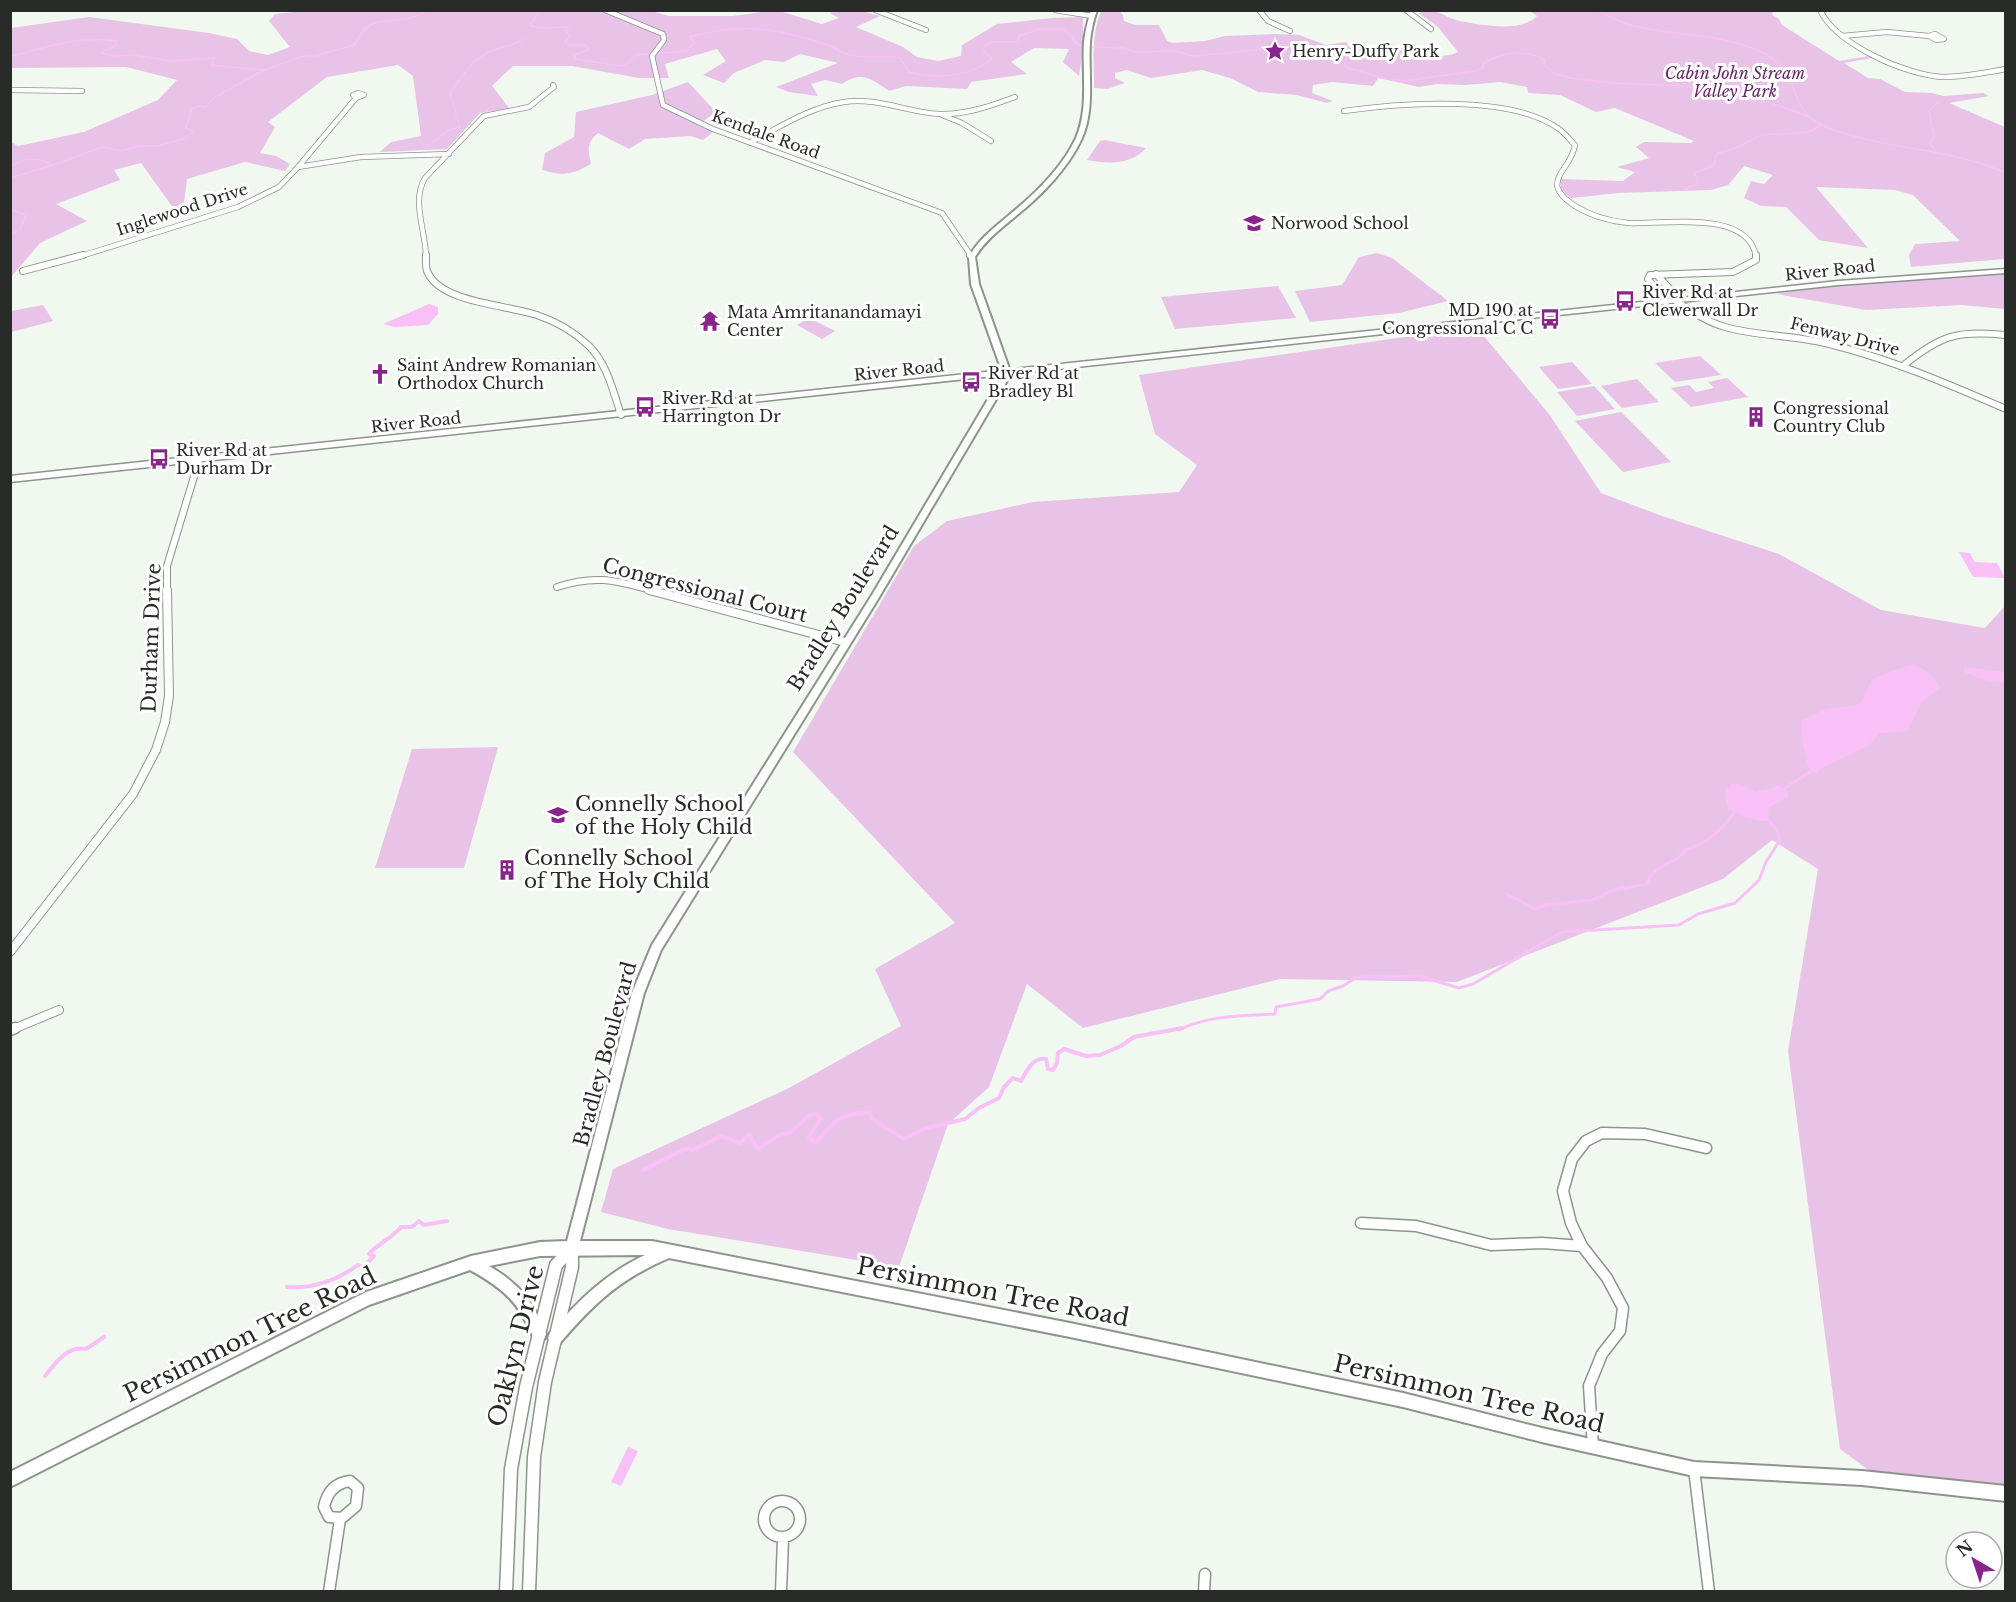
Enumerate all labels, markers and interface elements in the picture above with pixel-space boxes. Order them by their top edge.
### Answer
place icon: Henry-Duffy Park [1263,39,1287,63]
place label: Henry-Duffy Park [1292,41,1440,61]
park label: Cabin John Stream Valley Park [1665,63,1805,101]
street label: Kendale Road [709,105,823,163]
street label: Inglewood Drive [114,178,250,240]
school or university icon: Norwood School [1242,211,1266,235]
place label: Norwood School [1271,213,1409,233]
street label: River Road [1784,255,1876,285]
place label: River Rd at Clewerwall Dr [1642,282,1759,320]
bus stop icon: River Rd at Clewerwall Dr [1613,289,1637,313]
place label: MD 190 at Congressional C C [1382,300,1533,338]
place label: Mata Amritanandamayi Center [727,302,922,340]
bus stop icon: MD 190 at Congressional C C [1538,307,1562,331]
temple icon: Mata Amritanandamayi Center [698,309,722,333]
street label: Fenway Drive [1788,313,1902,359]
place label: Saint Andrew Romanian Orthodox Church [397,355,596,393]
street label: River Road [853,355,945,385]
church icon: Saint Andrew Romanian Orthodox Church [368,362,392,386]
place label: River Rd at Bradley Bl [988,363,1079,401]
bus stop icon: River Rd at Bradley Bl [959,370,983,394]
place label: River Rd at Harrington Dr [662,388,781,426]
bus stop icon: River Rd at Harrington Dr [633,395,657,419]
place label: Congressional Country Club [1773,398,1889,436]
building icon: Congressional Country Club [1744,405,1768,429]
street label: River Road [370,407,462,437]
place label: River Rd at Durham Dr [176,440,272,478]
bus stop icon: River Rd at Durham Dr [147,447,171,471]
street label: Bradley Boulevard [782,521,904,695]
street label: Congressional Court [600,553,810,627]
street label: Durham Drive [136,563,166,713]
place label: Connelly School of the Holy Child [575,792,753,839]
school or university icon: Connelly School of the Holy Child [546,803,570,827]
place label: Connelly School of The Holy Child [524,846,709,893]
building icon: Connelly School of The Holy Child [495,858,519,882]
street label: Bradley Boulevard [569,959,641,1149]
street label: Persimmon Tree Road [854,1251,1132,1332]
street label: Persimmon Tree Road [119,1261,381,1408]
street label: Oaklyn Drive [481,1262,550,1430]
street label: Persimmon Tree Road [1331,1348,1607,1439]
north arrow [1944,1530,2004,1590]
text: N [1952,1536,1977,1561]

